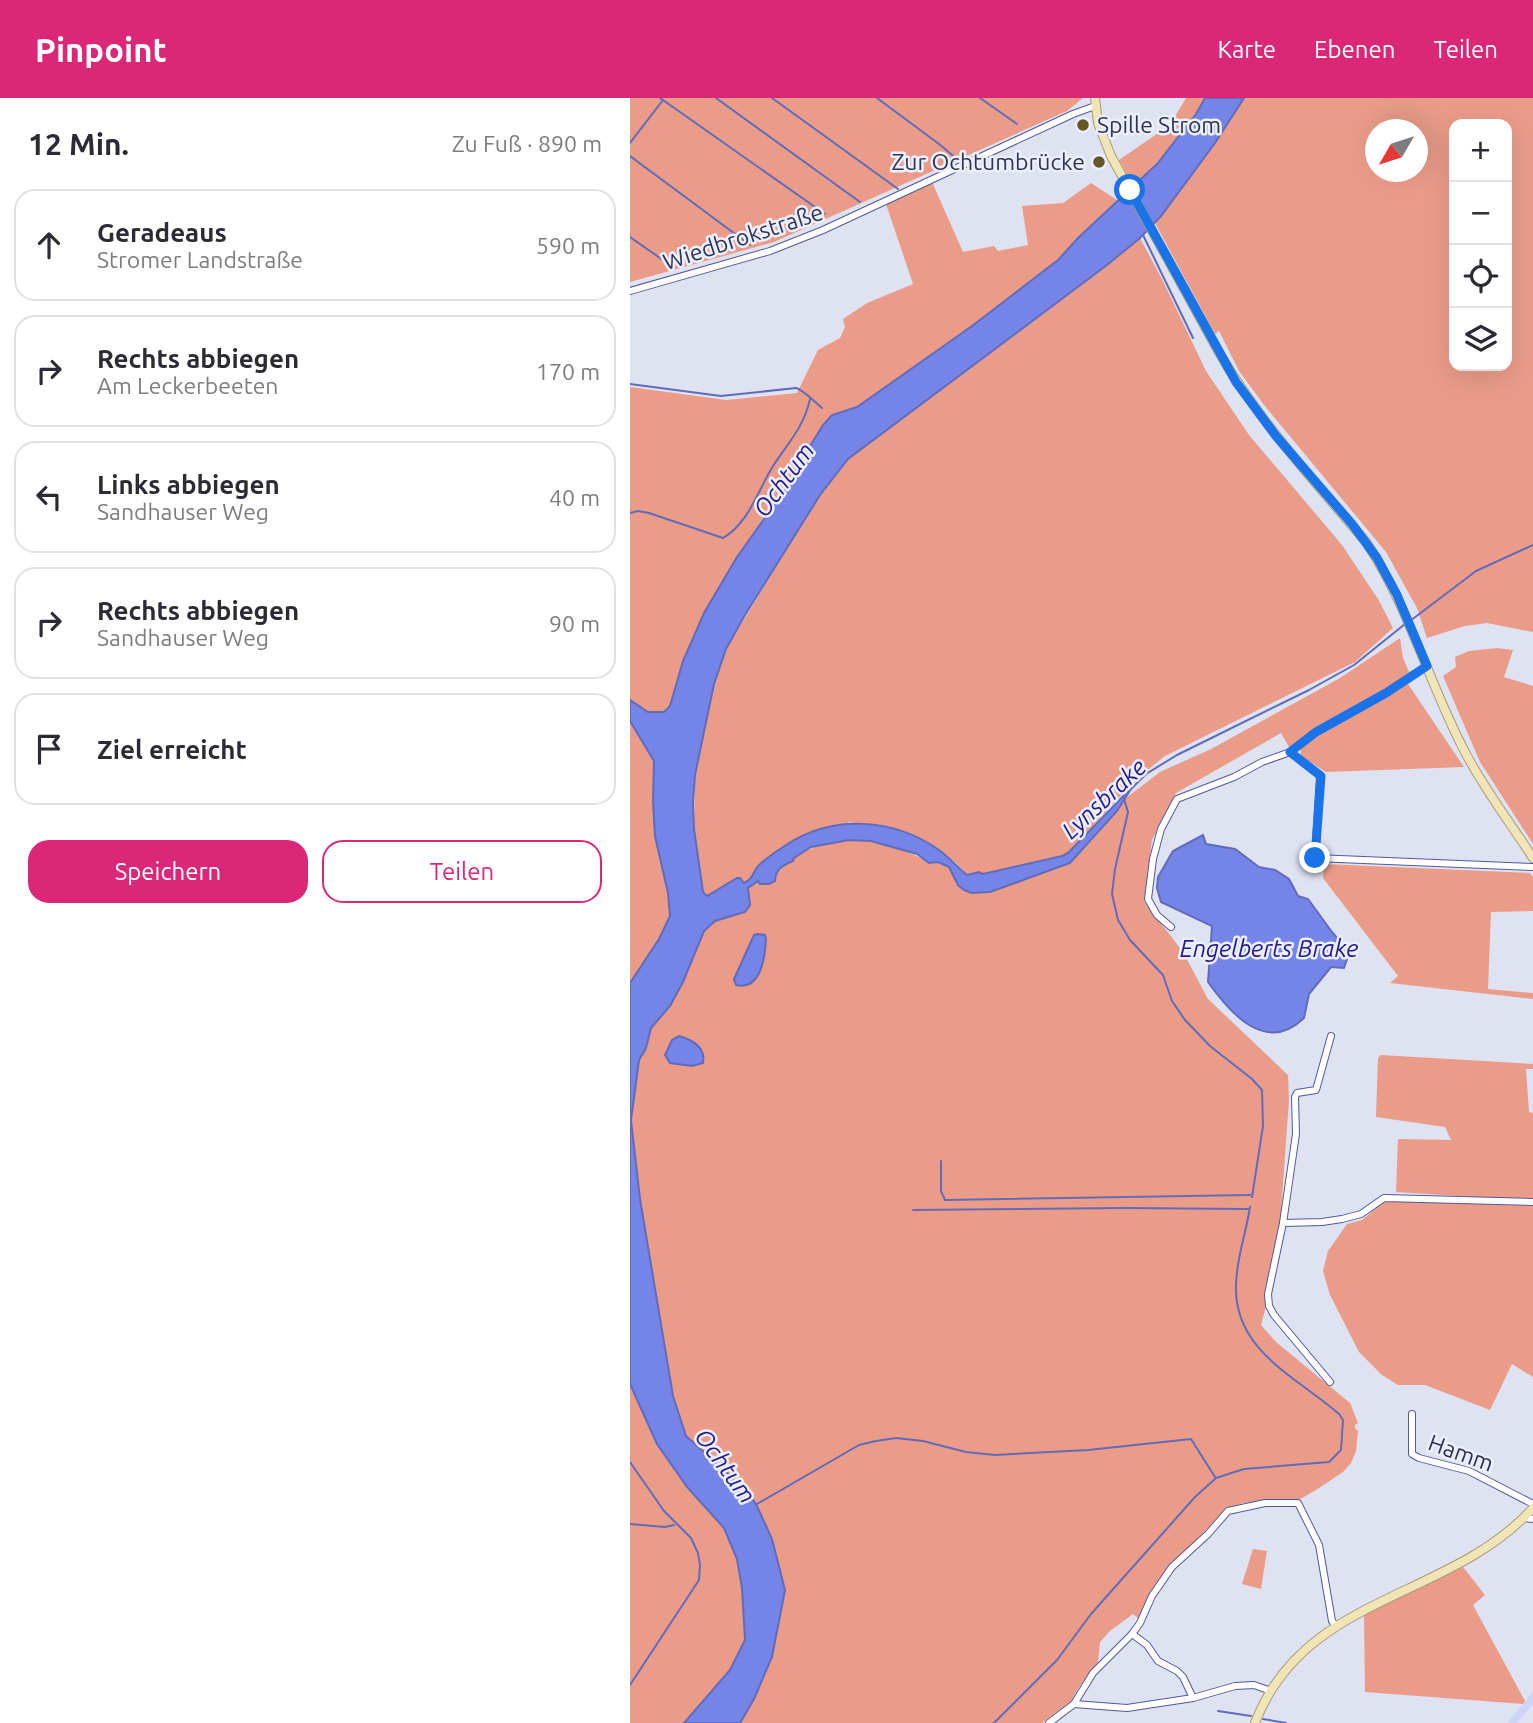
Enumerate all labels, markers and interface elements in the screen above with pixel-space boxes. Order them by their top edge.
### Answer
text: Pinpoint [35,31,167,68]
text: Karte [1217,36,1276,63]
text: Ebenen [1314,36,1395,63]
text: Teilen [1433,36,1498,63]
place label: Spille Strom [1097,112,1221,137]
marker: Spille Strom [1075,117,1091,133]
north arrow [1365,119,1428,182]
map controls [1449,119,1512,371]
button: + [1449,119,1512,182]
text: 12 Min. [28,127,129,161]
text: Zu Fuß · 890 m [452,131,602,156]
place label: Zur Ochtumbrücke [891,149,1085,174]
marker: Zur Ochtumbrücke [1091,154,1107,170]
route start [1114,174,1145,205]
button: − [1449,182,1512,245]
street label: Wiedbrokstraße [660,199,826,274]
text: Geradeaus [97,218,227,247]
icon: ahead [30,226,68,264]
text: 590 m [536,233,600,258]
button: locate [1449,245,1512,308]
text: Stromer Landstraße [97,247,303,272]
button: layers [1449,308,1512,371]
text: Rechts abbiegen [97,344,299,373]
icon: right [30,352,68,390]
text: 170 m [536,359,600,384]
text: Am Leckerbeeten [97,373,278,398]
water label: Ochtum [748,437,820,522]
text: Links abbiegen [97,470,280,499]
icon: left [30,478,68,516]
text: 40 m [549,485,600,510]
text: Sandhauser Weg [97,499,269,524]
text: Rechts abbiegen [97,596,299,625]
icon: right [30,604,68,642]
text: 90 m [549,611,600,636]
text: Sandhauser Weg [97,625,269,650]
icon: arrive [30,730,68,768]
text: Ziel erreicht [97,735,247,764]
water label: Lynsbrake [1056,753,1151,844]
button: Speichern [28,840,308,903]
button: Teilen [322,840,602,903]
route end [1299,842,1330,873]
water label: Engelberts Brake [1180,935,1358,962]
water label: Ochtum [689,1423,761,1508]
street label: Hamm [1425,1429,1497,1476]

